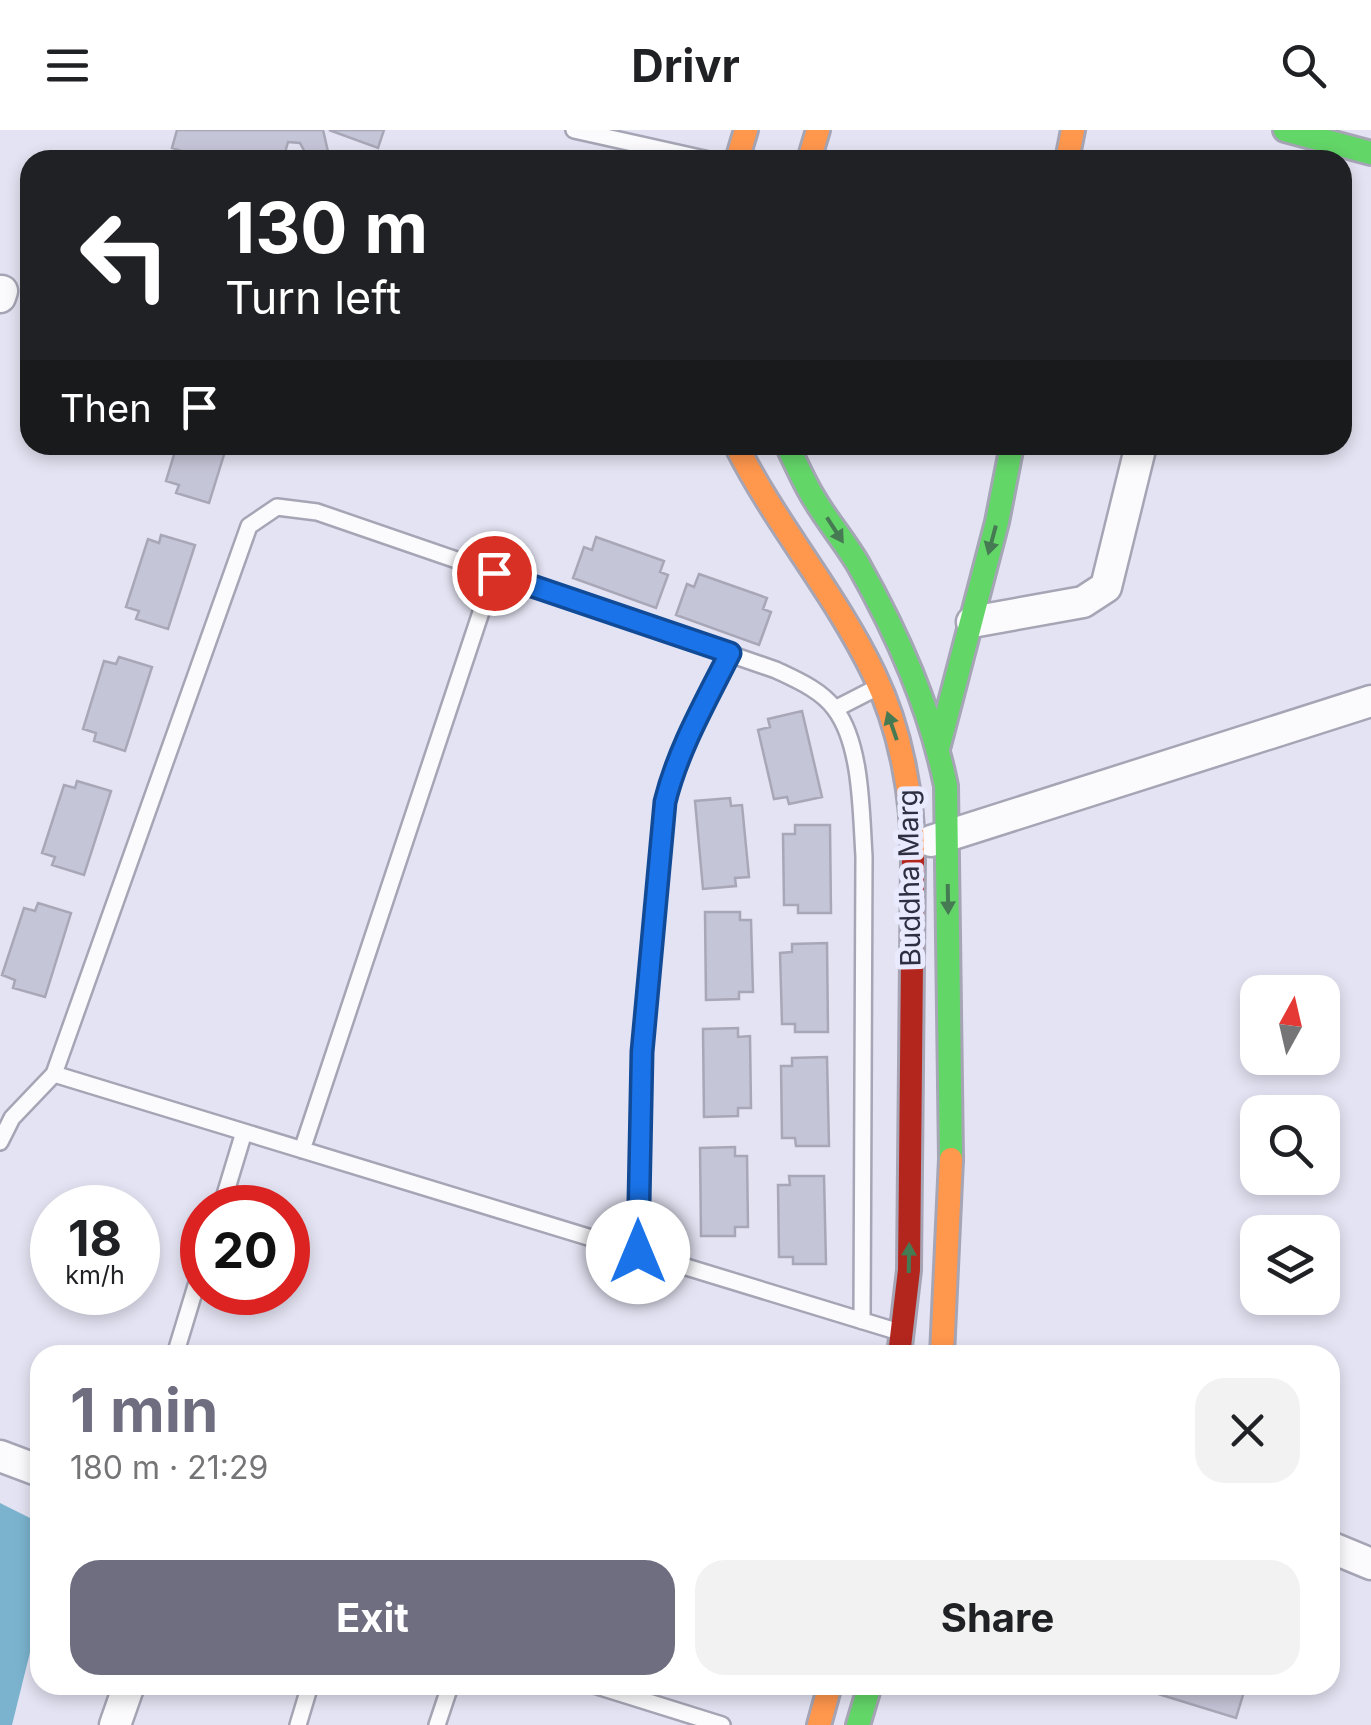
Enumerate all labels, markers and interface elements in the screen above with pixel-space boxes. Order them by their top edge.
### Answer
icon: menu [40,38,95,93]
text: Drivr [631,38,740,93]
icon: search [1276,38,1331,93]
text: 130 m [225,185,428,270]
icon: left [60,190,190,320]
text: Turn left [225,270,401,325]
icon: arrive [172,380,227,435]
text: Then [60,385,152,431]
one-way arrow [825,516,844,543]
one-way arrow [983,525,999,556]
pin [452,531,537,616]
icon: arrive [467,546,522,601]
one-way arrow [883,711,898,741]
street label: Buddha Marg [890,789,928,967]
one-way arrow [940,884,956,916]
north arrow [1240,975,1340,1075]
map controls [1240,975,1340,1315]
button: search [1240,1095,1340,1195]
speed limit sign: 20 [180,1185,310,1315]
position arrow [586,1200,690,1304]
text: 18 [68,1208,122,1268]
button: layers [1240,1215,1340,1315]
one-way arrow [901,1242,917,1274]
text: km/h [65,1260,125,1290]
text: 1 min [70,1374,218,1446]
button: close [1195,1378,1300,1483]
text: 180 m · 21:29 [70,1448,268,1487]
button: Exit [70,1560,675,1675]
button: Share [695,1560,1300,1675]

